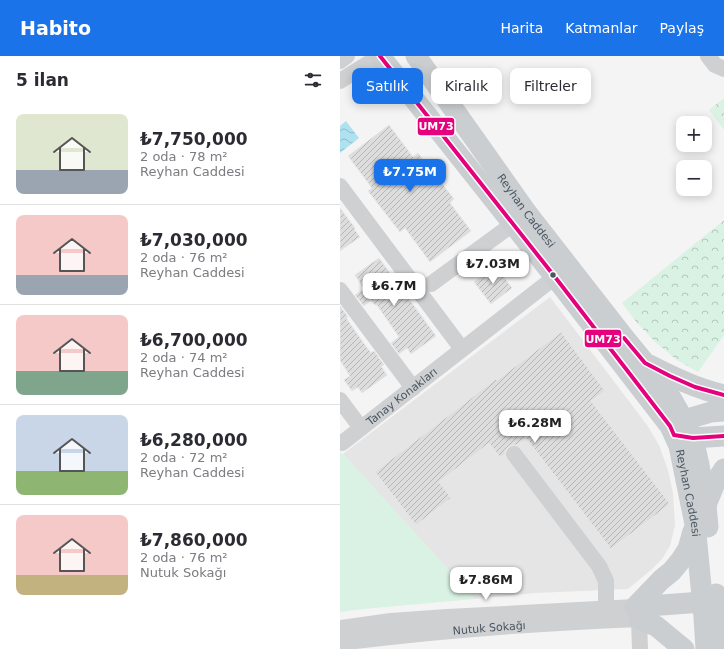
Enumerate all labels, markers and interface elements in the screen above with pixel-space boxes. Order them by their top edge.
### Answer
text: Habito [20,17,91,39]
text: Harita [500,20,543,36]
text: Katmanlar [565,20,638,36]
text: Paylaş [660,20,704,36]
chip: Satılık [352,68,423,104]
chip: Kiralık [431,68,502,104]
chip: Filtreler [510,68,591,104]
icon: filters [302,69,324,91]
text: 5 ilan [16,70,69,90]
map controls [676,116,712,196]
button: + [676,116,712,152]
line badge: UM73 [417,117,455,136]
text: UM73 [418,120,454,133]
text: ₺7,750,000 [140,129,248,149]
icon: home [48,130,96,178]
text: 2 oda · 78 m² [140,149,228,164]
pin: ₺7.75M [377,159,443,193]
button: − [676,160,712,196]
text: Reyhan Caddesi [140,164,245,179]
text: ₺7.75M [383,164,437,179]
street label: Reyhan Caddesi [495,171,558,250]
text: ₺7,030,000 [140,230,248,250]
icon: home [48,231,96,279]
text: 2 oda · 76 m² [140,250,228,265]
pin: ₺7.03M [460,251,526,285]
text: ₺7.03M [466,256,520,271]
text: Reyhan Caddesi [140,265,245,280]
unlabelled marker [548,270,558,280]
pin: ₺6.7M [366,273,422,307]
text: ₺6.7M [371,278,417,293]
line badge: UM73 [584,329,622,348]
text: ₺6,700,000 [140,330,248,350]
icon: home [48,331,96,379]
text: UM73 [585,333,621,346]
text: 2 oda · 74 m² [140,350,228,365]
text: Reyhan Caddesi [140,365,245,380]
street label: Tanay Konakları [363,365,440,429]
pin: ₺6.28M [502,410,568,444]
text: ₺6.28M [508,415,562,430]
text: ₺6,280,000 [140,430,248,450]
icon: home [48,431,96,479]
street label: Reyhan Caddesi [673,448,703,537]
text: 2 oda · 72 m² [140,450,228,465]
text: Reyhan Caddesi [140,465,245,480]
text: ₺7,860,000 [140,530,248,550]
icon: home [48,531,96,579]
text: 2 oda · 76 m² [140,550,228,565]
text: Nutuk Sokağı [140,565,226,580]
pin: ₺7.86M [453,567,519,601]
text: ₺7.86M [459,572,513,587]
street label: Nutuk Sokağı [452,618,526,637]

